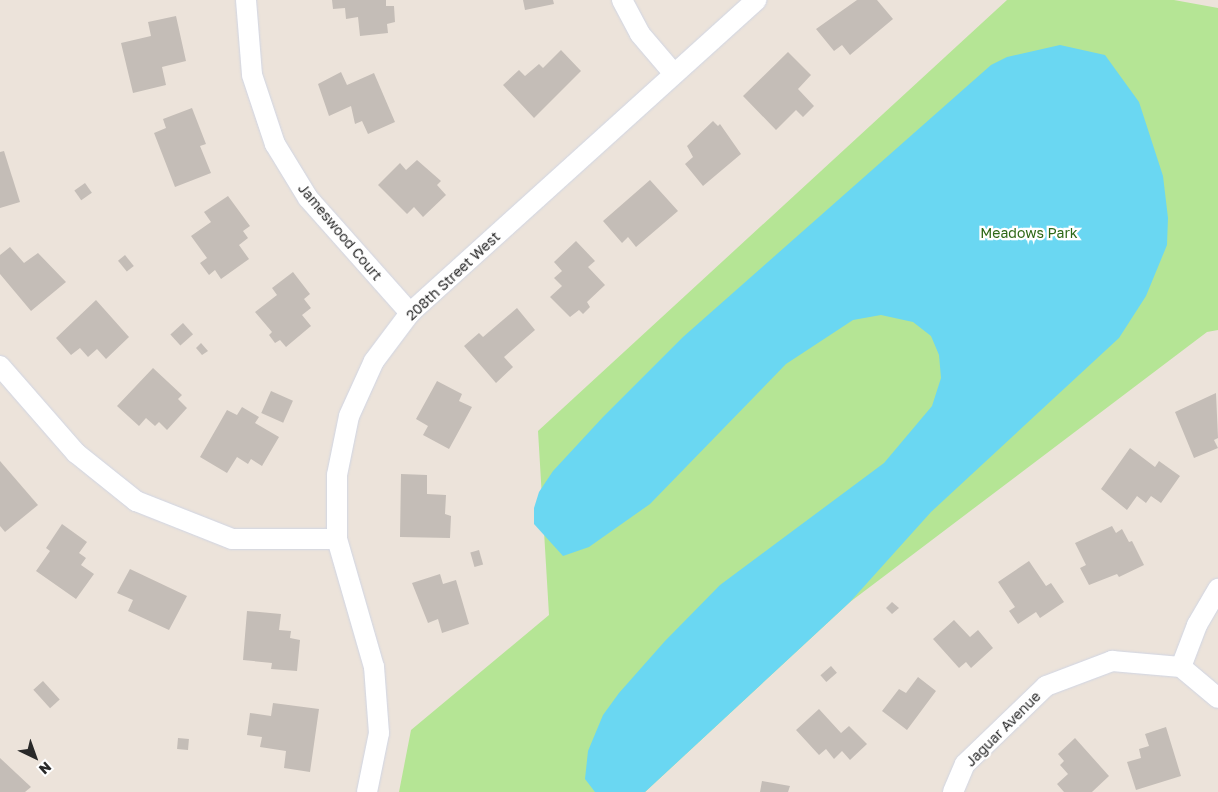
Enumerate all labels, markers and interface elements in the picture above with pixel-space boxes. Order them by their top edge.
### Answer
street label: Jameswood Court [295,180,385,284]
park label: Meadows Park [980,225,1078,241]
street label: 208th Street West [403,228,503,324]
street label: Jaguar Avenue [962,688,1044,770]
north arrow [10,732,60,782]
text: N [36,759,55,778]

